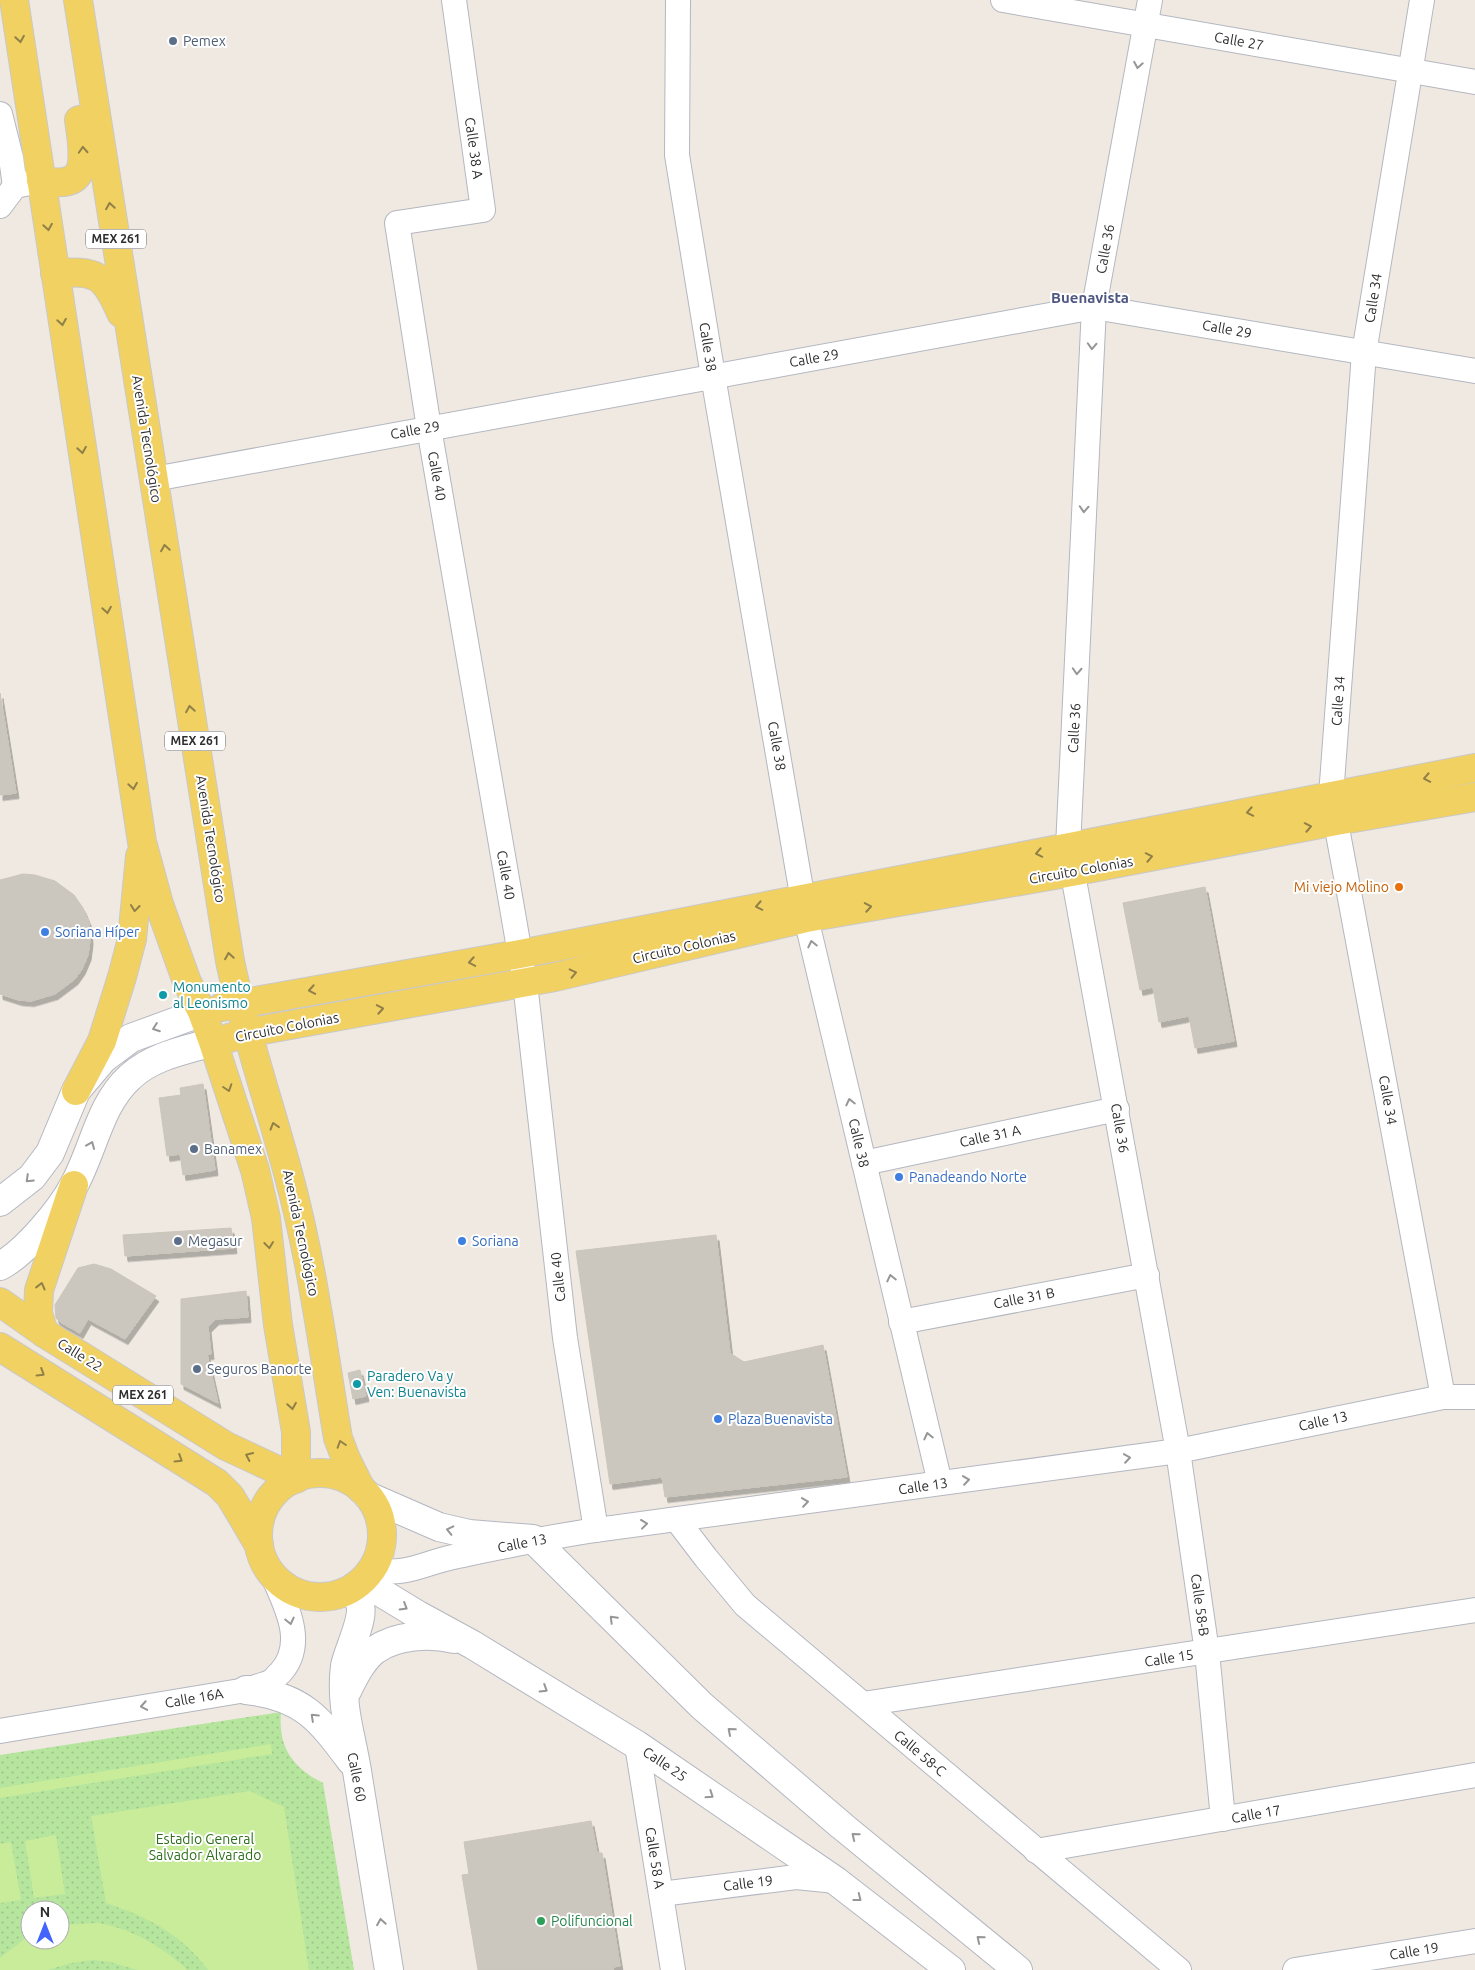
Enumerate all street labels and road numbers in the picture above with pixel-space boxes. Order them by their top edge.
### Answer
street label: Calle 27 [1213,29,1265,53]
street label: Calle 38 A [462,116,486,180]
street label: Calle 36 [1093,223,1117,275]
road number: MEX 261 [86,230,146,248]
street label: Calle 34 [1361,272,1385,324]
street label: Calle 29 [1201,317,1253,341]
street label: Calle 38 [696,321,720,373]
street label: Calle 29 [788,346,840,370]
street label: Avenida Tecnológico [129,374,165,504]
street label: Calle 29 [389,418,441,442]
street label: Calle 40 [425,450,449,502]
street label: Calle 34 [1328,675,1348,726]
street label: Calle 36 [1065,703,1083,753]
street label: Calle 38 [765,720,789,772]
road number: MEX 261 [165,731,225,750]
street label: Avenida Tecnológico [193,774,229,904]
street label: Calle 40 [494,849,518,901]
street label: Circuito Colonias [1028,853,1134,887]
street label: Circuito Colonias [631,927,737,967]
street label: Circuito Colonias [234,1009,340,1045]
street label: Calle 34 [1376,1074,1400,1126]
street label: Calle 36 [1108,1102,1132,1154]
street label: Calle 38 [846,1117,872,1169]
street label: Calle 31 A [958,1122,1022,1150]
street label: Avenida Tecnológico [280,1168,322,1298]
street label: Calle 40 [547,1251,569,1303]
street label: Calle 31 B [992,1284,1056,1312]
street label: Calle 22 [55,1335,105,1375]
road number: MEX 261 [113,1386,173,1404]
street label: Calle 13 [1297,1408,1349,1434]
street label: Calle 13 [897,1475,949,1497]
street label: Calle 13 [496,1530,548,1556]
street label: Calle 58-B [1188,1573,1212,1637]
street label: Calle 15 [1143,1646,1195,1670]
street label: Calle 16A [164,1685,224,1711]
street label: Calle 58-C [891,1727,949,1779]
street label: Calle 25 [640,1743,690,1785]
street label: Calle 60 [344,1751,370,1803]
street label: Calle 17 [1230,1802,1282,1826]
street label: Calle 58 A [642,1826,668,1890]
street label: Calle 19 [722,1872,774,1894]
street label: Calle 19 [1388,1939,1440,1963]

